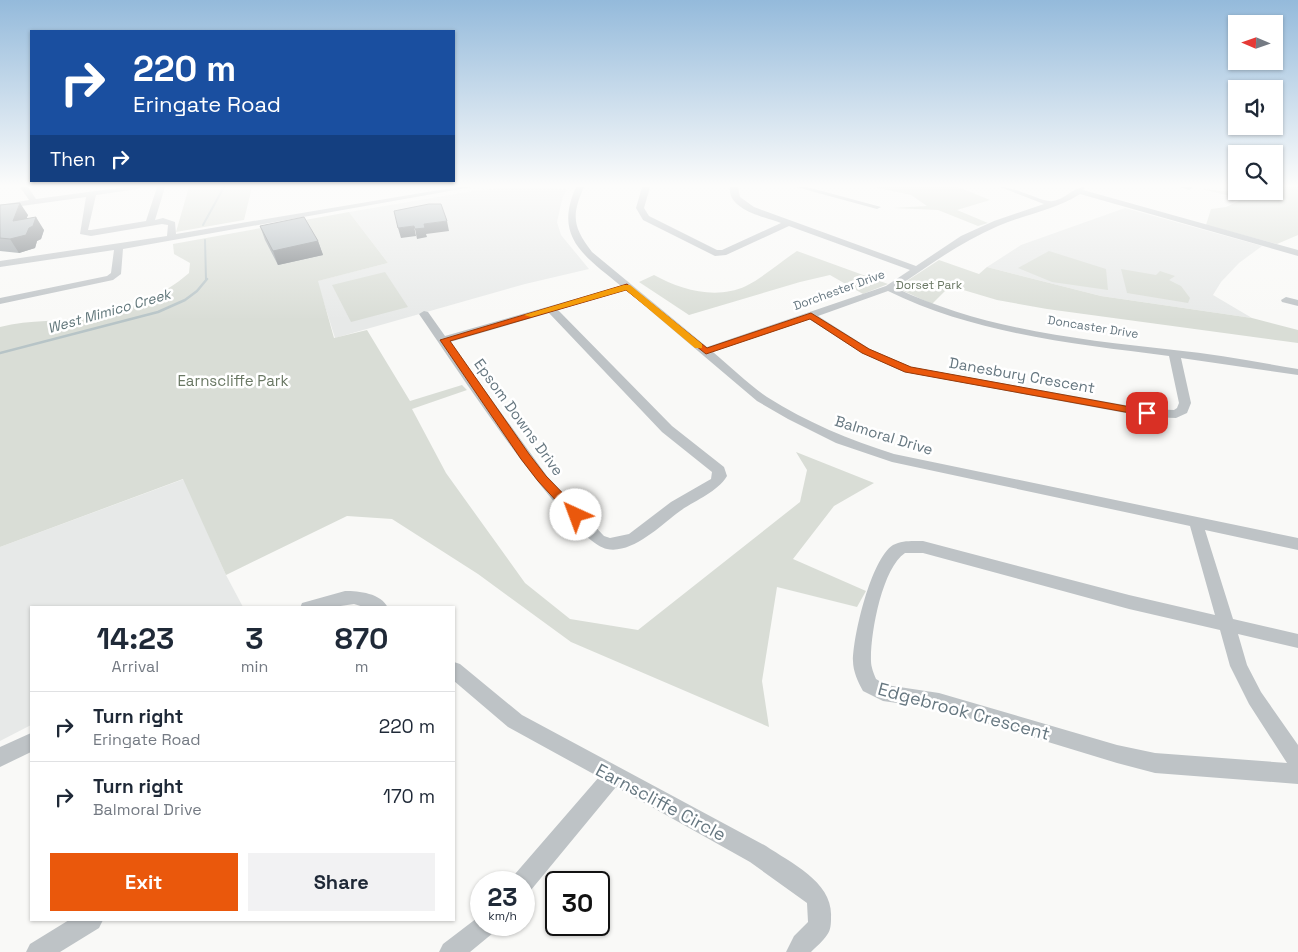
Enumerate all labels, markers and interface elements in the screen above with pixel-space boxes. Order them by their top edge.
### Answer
north arrow [1228,15,1282,70]
map controls [1228,15,1283,200]
text: 220 m [133,47,236,91]
icon: right [50,50,115,115]
button: sound [1228,80,1283,135]
text: Eringate Road [133,90,281,118]
icon: right [106,145,134,173]
button: search [1228,145,1283,200]
text: Then [50,147,96,172]
street label: Dorchester Drive [791,266,887,314]
park label: Dorset Park [896,277,963,293]
water label: West Mimico Creek [45,284,174,337]
street label: Doncaster Drive [1046,312,1140,342]
street label: Danesbury Crescent [948,353,1096,397]
street label: Epsom Downs Drive [470,355,568,479]
park label: Earnscliffe Park [177,371,289,390]
pin [1126,392,1168,434]
icon: arrive [1133,399,1161,427]
street label: Balmoral Drive [833,411,936,459]
position arrow [549,488,601,540]
text: 14:23 [97,619,174,658]
text: 3 [245,619,264,658]
text: 870 [335,619,388,658]
text: Arrival [112,656,159,677]
text: min [241,656,268,677]
text: m [355,656,368,677]
street label: Edgebrook Crescent [875,677,1053,745]
text: Turn right [93,704,183,729]
icon: right [50,713,78,741]
text: 220 m [379,714,435,739]
text: Eringate Road [93,729,201,750]
street label: Earnscliffe Circle [592,758,730,846]
text: Turn right [93,774,183,799]
icon: right [50,783,78,811]
text: 170 m [383,784,435,809]
text: Balmoral Drive [93,799,202,820]
button: Exit [50,853,238,911]
button: Share [248,853,435,911]
speed limit sign: 30 [545,871,610,936]
text: 23 [487,881,518,913]
text: km/h [488,908,517,924]

